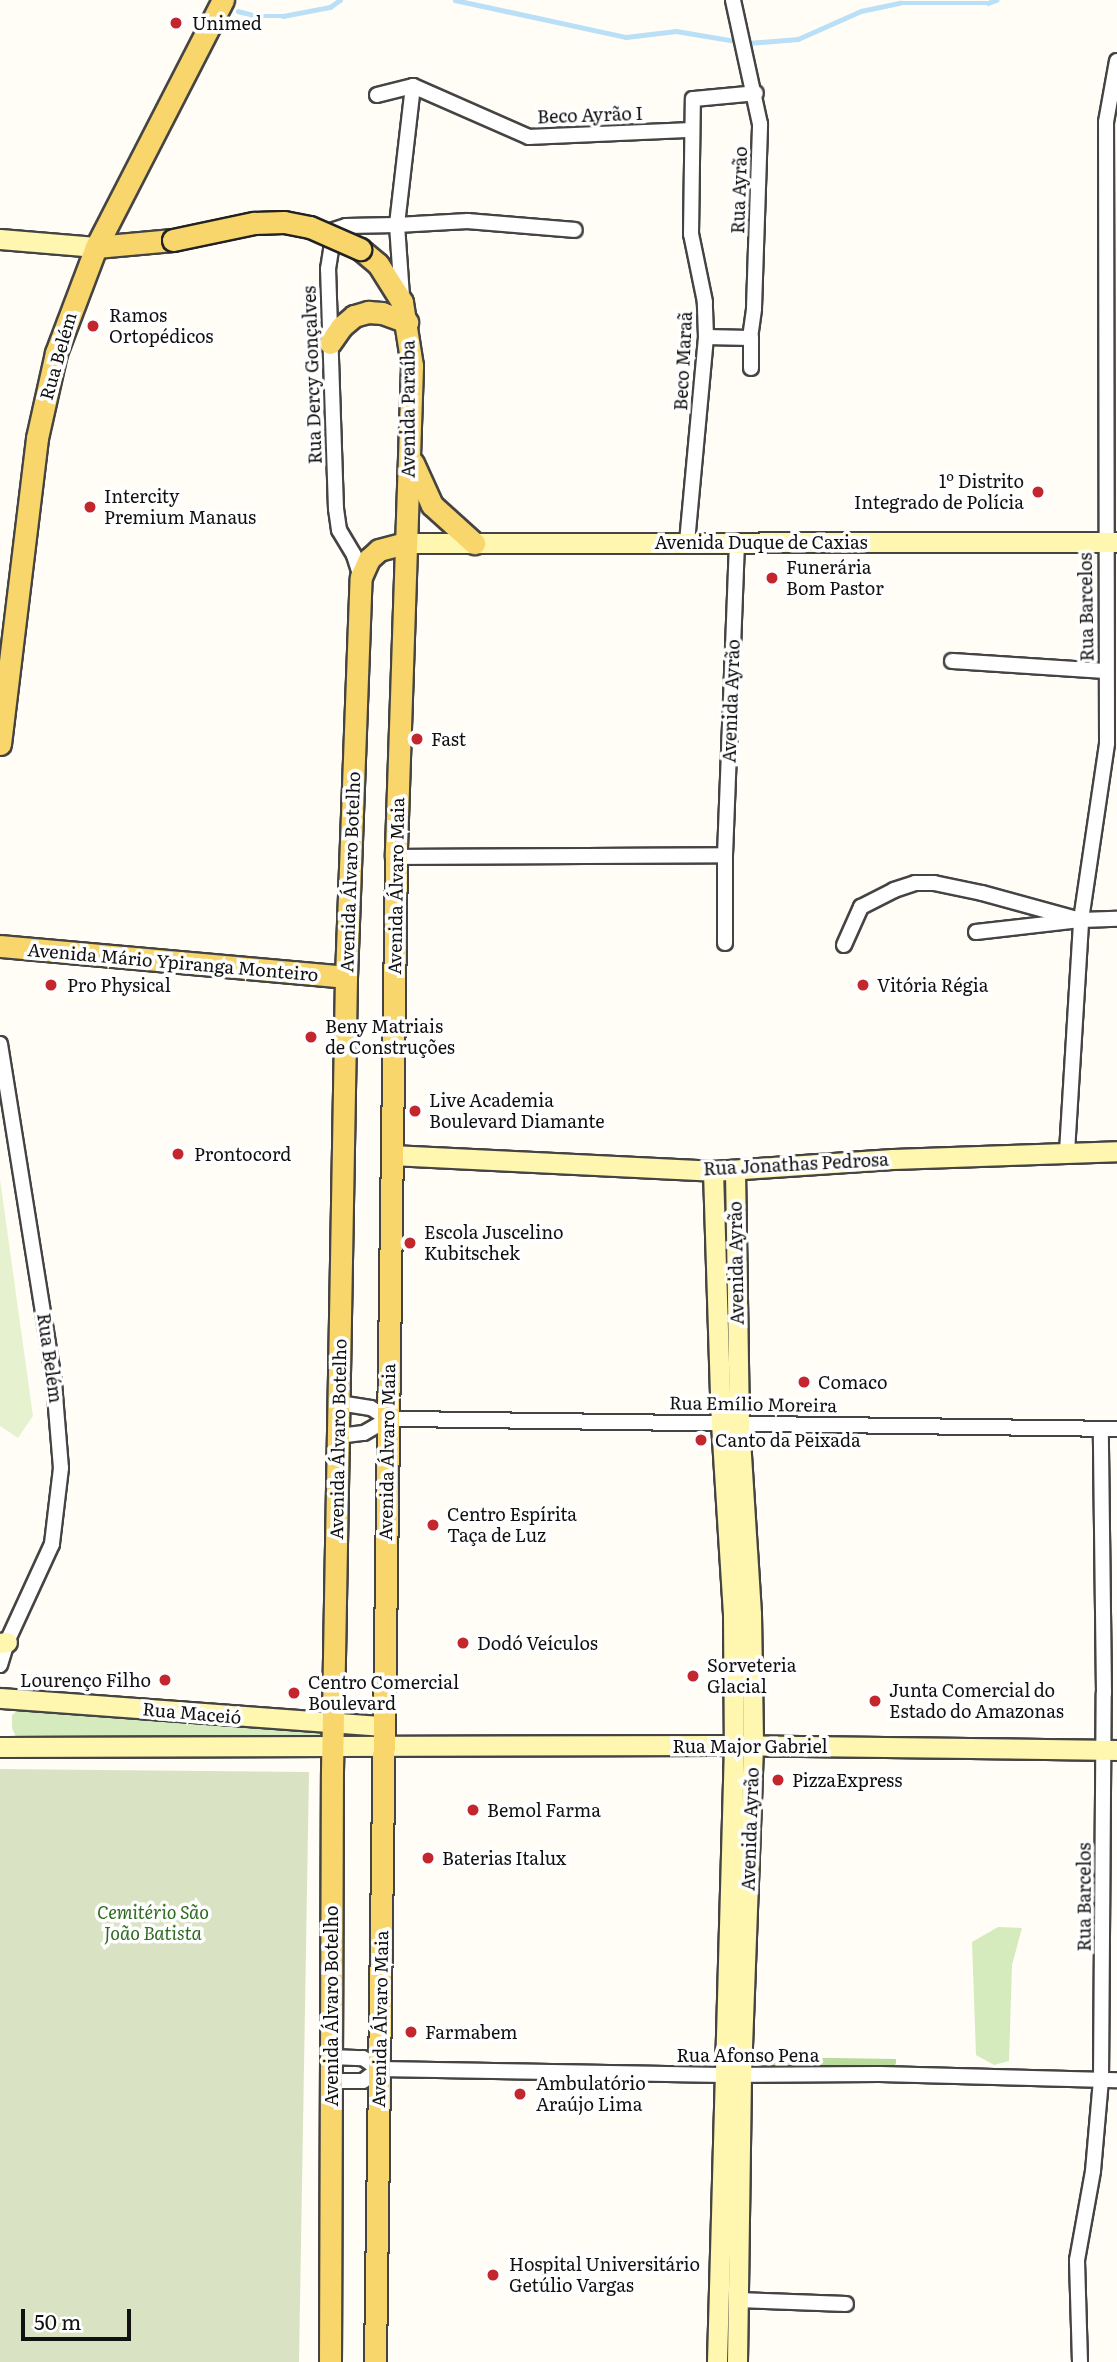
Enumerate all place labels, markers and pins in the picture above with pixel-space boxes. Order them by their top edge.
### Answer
place label: Unimed [192,12,262,34]
marker: Unimed [166,13,186,33]
place label: Ramos Ortopédicos [109,305,214,348]
marker: Ramos Ortopédicos [83,316,103,336]
place label: 1º Distrito Integrado de Polícia [854,471,1024,514]
marker: 1º Distrito Integrado de Polícia [1030,484,1046,500]
place label: Intercity Premium Manaus [104,486,256,528]
marker: Intercity Premium Manaus [82,499,98,515]
place label: Funerária Bom Pastor [786,557,884,600]
marker: Funerária Bom Pastor [764,570,780,586]
place label: Fast [431,728,466,750]
marker: Fast [409,731,425,747]
place label: Pro Physical [67,974,171,996]
place label: Vitória Régia [877,974,988,996]
marker: Pro Physical [41,975,61,995]
marker: Vitória Régia [855,977,871,993]
place label: Beny Matriais de Construções [325,1016,455,1058]
marker: Beny Matriais de Construções [303,1029,319,1045]
place label: Live Academia Boulevard Diamante [429,1090,605,1132]
marker: Live Academia Boulevard Diamante [407,1103,423,1119]
place label: Prontocord [194,1143,291,1165]
marker: Prontocord [168,1144,188,1164]
place label: Escola Juscelino Kubitschek [424,1222,563,1264]
marker: Escola Juscelino Kubitschek [402,1235,418,1251]
place label: Comaco [818,1371,887,1393]
marker: Comaco [796,1374,812,1390]
place label: Canto da Peixada [715,1429,861,1451]
marker: Canto da Peixada [693,1432,709,1448]
place label: Centro Espírita Taça de Luz [447,1504,577,1546]
marker: Centro Espírita Taça de Luz [425,1517,441,1533]
place label: Dodó Veículos [477,1632,598,1654]
marker: Dodó Veículos [455,1635,471,1651]
place label: Sorveteria Glacial [707,1655,796,1698]
marker: Sorveteria Glacial [685,1668,701,1684]
place label: Lourenço Filho [20,1669,151,1691]
marker: Lourenço Filho [157,1672,173,1688]
place label: Centro Comercial Boulevard [308,1672,459,1714]
place label: Junta Comercial do Estado do Amazonas [889,1680,1064,1722]
marker: Centro Comercial Boulevard [286,1685,302,1701]
marker: Junta Comercial do Estado do Amazonas [867,1693,883,1709]
place label: PizzaExpress [792,1769,902,1791]
marker: PizzaExpress [770,1772,786,1788]
place label: Bemol Farma [487,1799,601,1821]
marker: Bemol Farma [465,1802,481,1818]
place label: Baterias Italux [442,1847,566,1869]
marker: Baterias Italux [420,1850,436,1866]
place label: Farmabem [425,2021,518,2043]
marker: Farmabem [403,2024,419,2040]
place label: Ambulatório Araújo Lima [536,2073,646,2116]
marker: Ambulatório Araújo Lima [510,2084,530,2104]
place label: Hospital Universitário Getúlio Vargas [509,2254,700,2296]
marker: Hospital Universitário Getúlio Vargas [483,2265,503,2285]

